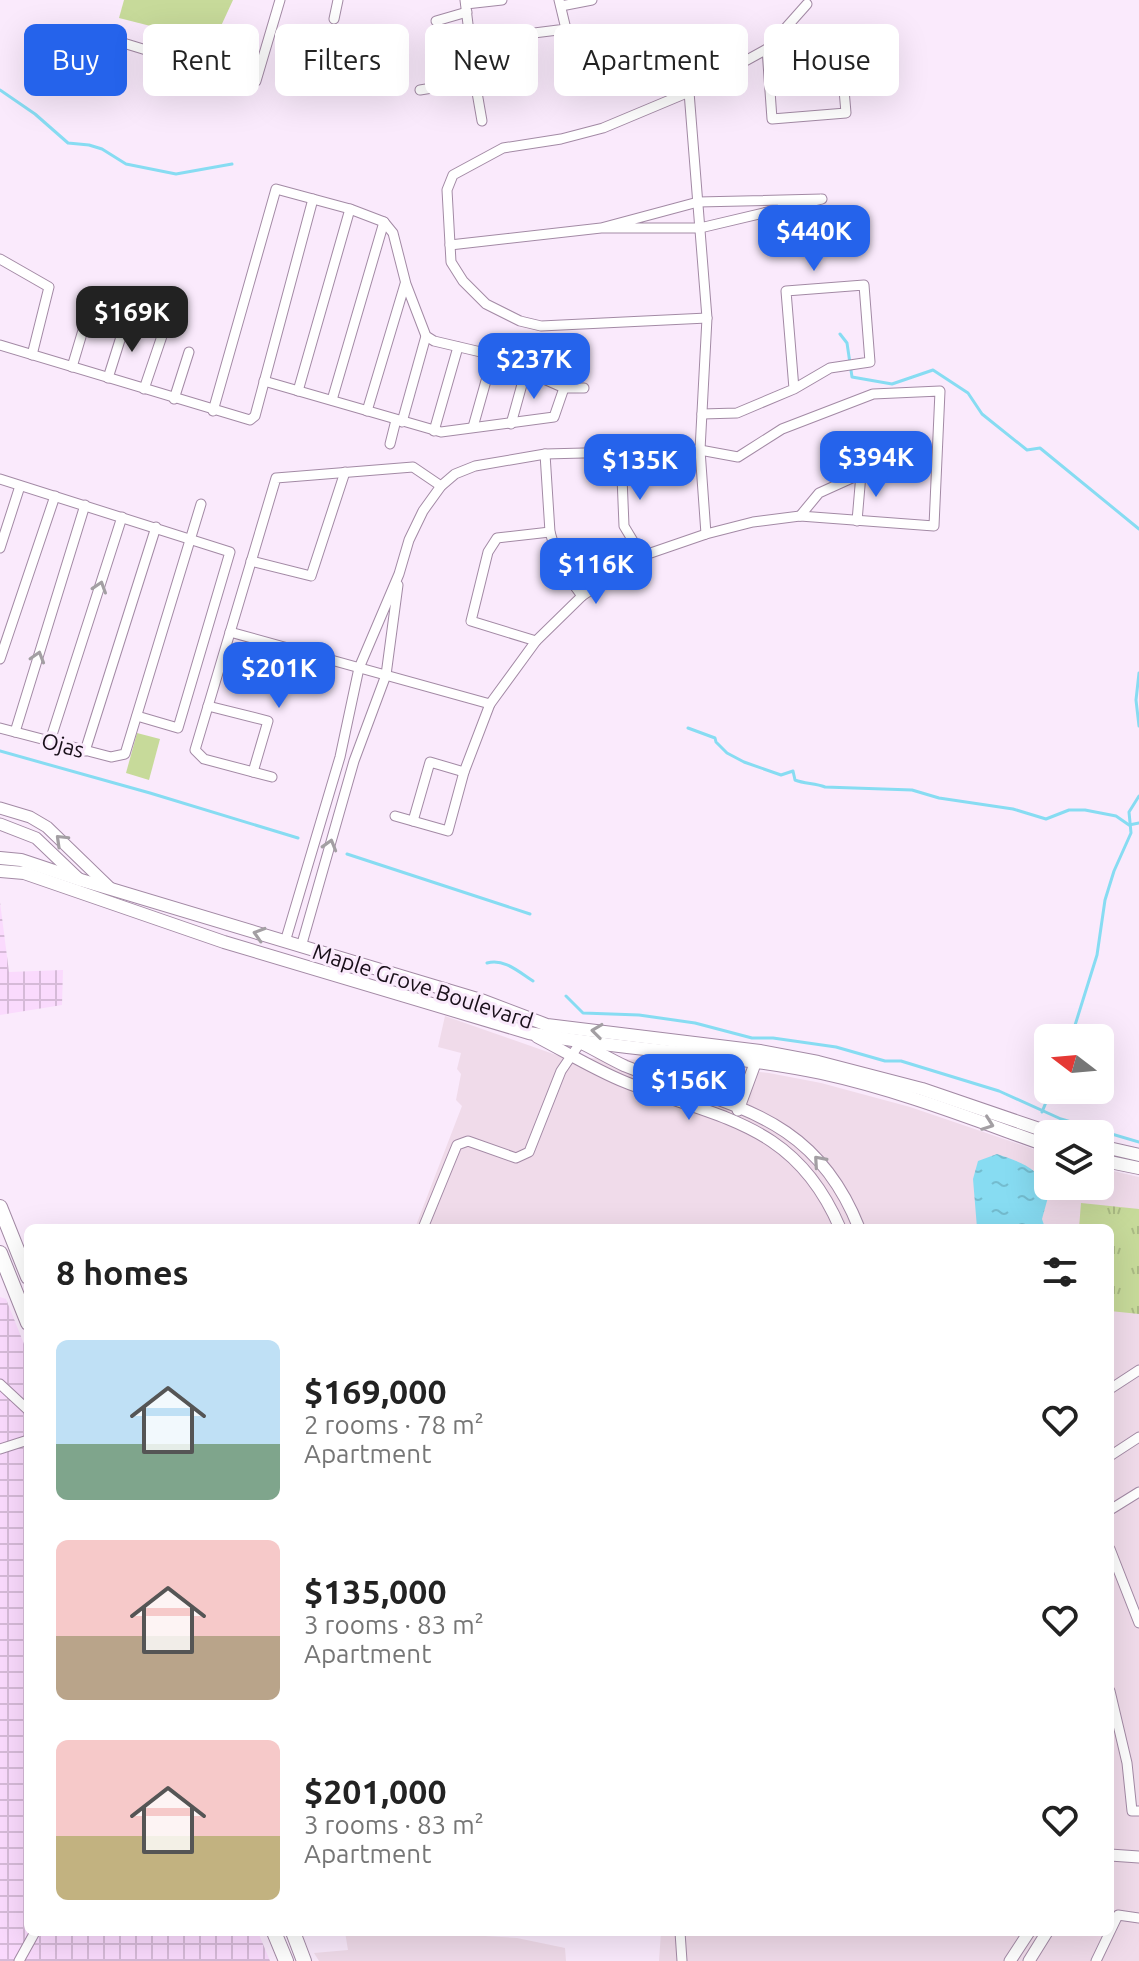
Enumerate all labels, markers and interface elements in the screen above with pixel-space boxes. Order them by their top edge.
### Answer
chip: Buy [24,24,127,96]
chip: Rent [143,24,259,96]
chip: Filters [275,24,409,96]
chip: New [425,24,538,96]
chip: Apartment [554,24,748,96]
chip: House [764,24,899,96]
pin: $440K [758,205,870,273]
text: $440K [776,216,852,245]
pin: $169K [76,286,188,354]
text: $169K [94,297,170,326]
pin: $237K [478,333,590,401]
text: $237K [496,344,572,373]
pin: $394K [820,431,932,499]
pin: $135K [584,434,696,502]
text: $394K [838,442,914,471]
text: $135K [602,445,678,474]
pin: $116K [540,538,652,606]
text: $116K [558,549,634,578]
one-way arrow [90,581,106,595]
pin: $201K [223,642,335,710]
one-way arrow [28,651,44,665]
text: $201K [241,653,317,682]
street label: Ojas [39,727,87,762]
one-way arrow [56,834,70,849]
one-way arrow [321,839,337,852]
one-way arrow [252,927,266,943]
street label: Maple Grove Boulevard [310,938,537,1033]
one-way arrow [590,1023,604,1040]
north arrow [1034,1024,1114,1104]
map controls [1034,1024,1114,1200]
pin: $156K [633,1054,745,1122]
text: $156K [651,1065,727,1094]
one-way arrow [981,1115,995,1131]
button: layers [1034,1120,1114,1200]
one-way arrow [814,1156,829,1171]
icon: filters [1038,1250,1082,1294]
text: 8 homes [56,1253,189,1291]
icon: home [120,1372,216,1468]
text: $169,000 [304,1372,447,1410]
icon: heart [1038,1398,1082,1442]
text: 2 rooms · 78 m² [304,1410,484,1439]
text: Apartment [304,1439,431,1468]
icon: home [120,1572,216,1668]
text: $135,000 [304,1572,447,1610]
icon: heart [1038,1598,1082,1642]
text: 3 rooms · 83 m² [304,1610,484,1639]
text: Apartment [304,1639,431,1668]
icon: home [120,1772,216,1868]
text: $201,000 [304,1772,447,1810]
icon: heart [1038,1798,1082,1842]
text: 3 rooms · 83 m² [304,1810,484,1839]
text: Apartment [304,1839,431,1868]

